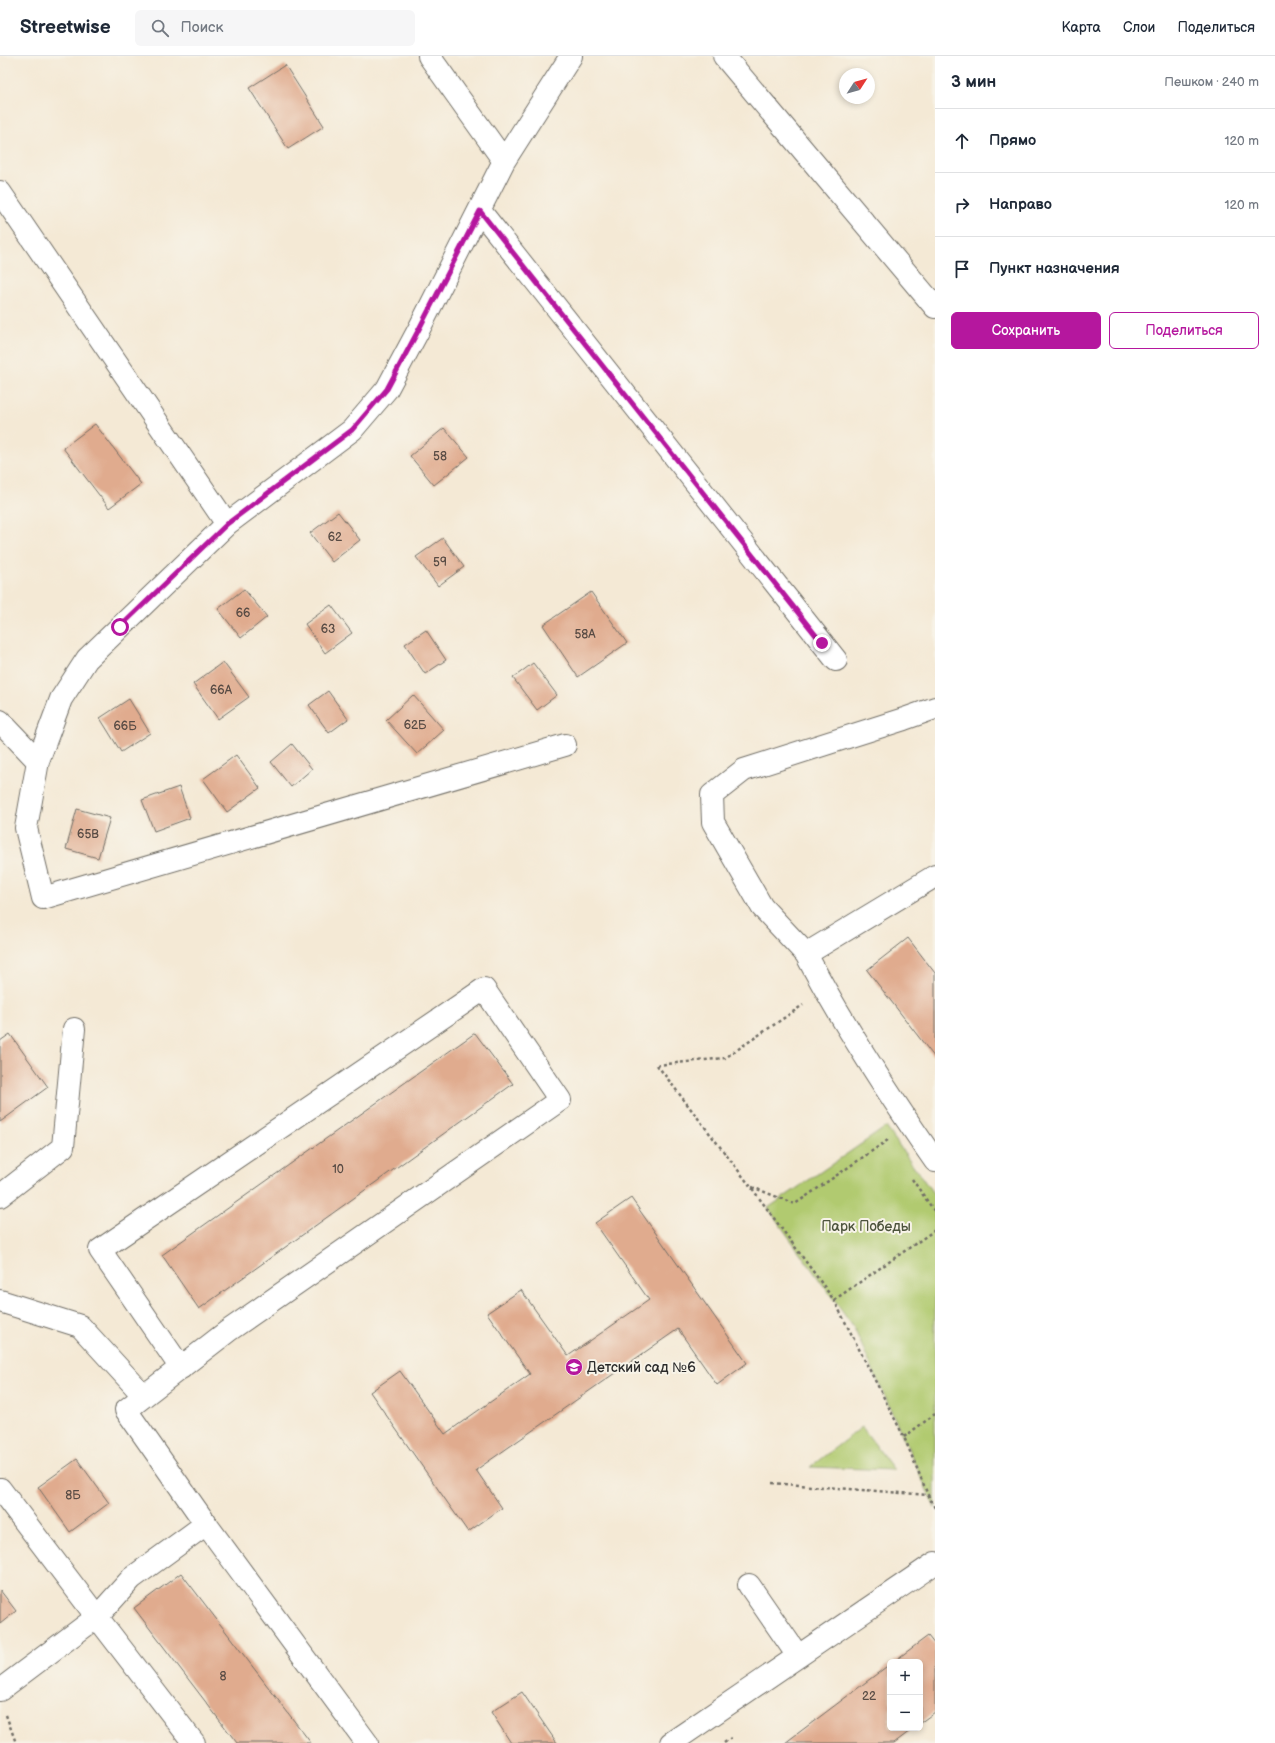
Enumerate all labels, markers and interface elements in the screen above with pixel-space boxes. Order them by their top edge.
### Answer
search box [135,10,415,46]
text: Streetwise [20,16,111,39]
icon: search [149,17,171,39]
text: Поиск [181,18,223,37]
text: Карта [1061,19,1101,36]
text: Слои [1123,19,1155,36]
text: Поделиться [1177,19,1255,36]
north arrow [839,68,875,104]
text: 3 мин [951,72,996,92]
text: Пешком · 240 m [1164,74,1259,90]
icon: ahead [951,130,973,152]
text: Прямо [989,131,1036,150]
text: 120 m [1224,133,1259,149]
icon: right [951,194,973,216]
text: Направо [989,195,1052,214]
text: 120 m [1224,197,1259,213]
icon: arrive [951,258,973,280]
text: Пункт назначения [989,259,1120,278]
button: Сохранить [951,312,1101,349]
button: Поделиться [1109,312,1259,349]
house number: 58 [433,449,447,464]
house number: 62 [328,530,342,545]
house number: 59 [433,555,447,570]
house number: 66 [236,606,250,621]
route start [111,618,129,636]
house number: 63 [321,622,335,637]
house number: 58А [574,627,596,642]
route end [813,634,831,652]
house number: 66А [210,683,233,698]
house number: 62Б [404,718,427,733]
house number: 66Б [114,719,137,734]
house number: 65В [77,827,99,842]
house number: 10 [332,1162,344,1177]
park label: Парк Победы [821,1218,911,1235]
school or university icon: Детский сад №6 [564,1357,584,1377]
place label: Детский сад №6 [587,1359,696,1376]
house number: 8Б [65,1488,81,1503]
map controls [887,1659,923,1731]
button: + [887,1659,923,1695]
house number: 8 [220,1669,227,1684]
house number: 22 [862,1689,876,1704]
button: − [887,1695,923,1731]

